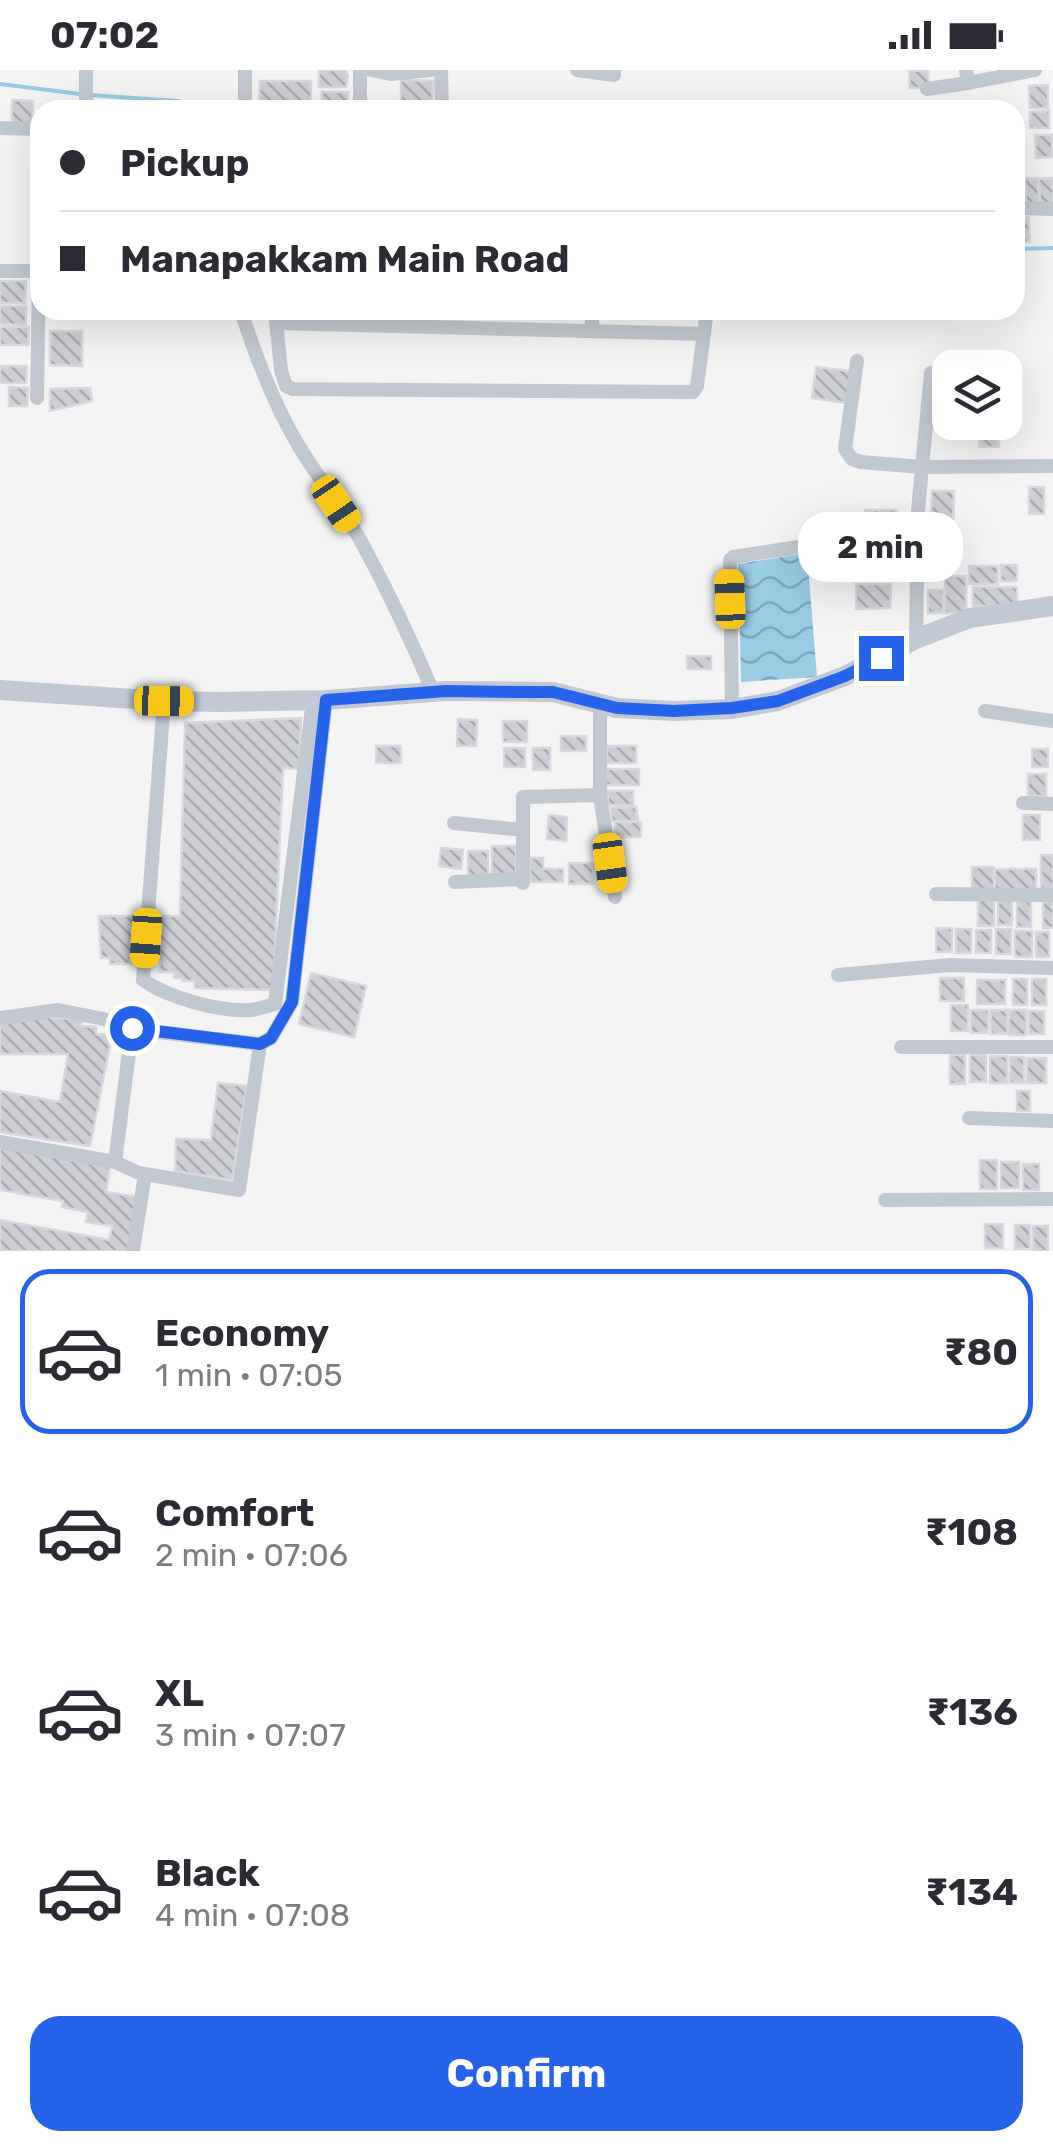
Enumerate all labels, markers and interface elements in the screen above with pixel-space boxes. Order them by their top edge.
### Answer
text: 07:02 [50,12,159,58]
text: Pickup [120,140,249,186]
text: Manapakkam Main Road [120,236,569,282]
map controls [932,350,1022,440]
button: layers [932,350,1022,440]
car [307,471,365,537]
callout: 2 min [798,513,964,583]
text: 2 min [837,528,924,566]
car [714,568,746,630]
route end [859,636,904,681]
car [134,685,194,717]
car [591,831,629,895]
car [129,907,163,969]
route start [110,1006,155,1051]
icon: car [35,1307,125,1397]
text: Economy [155,1310,329,1356]
text: ₹80 [944,1329,1018,1375]
text: 1 min · 07:05 [155,1356,343,1394]
icon: car [35,1487,125,1577]
text: Comfort [155,1490,314,1536]
text: ₹108 [925,1509,1018,1555]
text: 2 min · 07:06 [155,1536,348,1574]
icon: car [35,1667,125,1757]
text: XL [155,1670,204,1716]
text: ₹136 [927,1689,1018,1735]
text: 3 min · 07:07 [155,1716,346,1754]
icon: car [35,1847,125,1937]
text: Black [155,1850,260,1896]
text: ₹134 [925,1869,1018,1915]
text: 4 min · 07:08 [155,1896,350,1934]
button: Confirm [30,2016,1023,2131]

